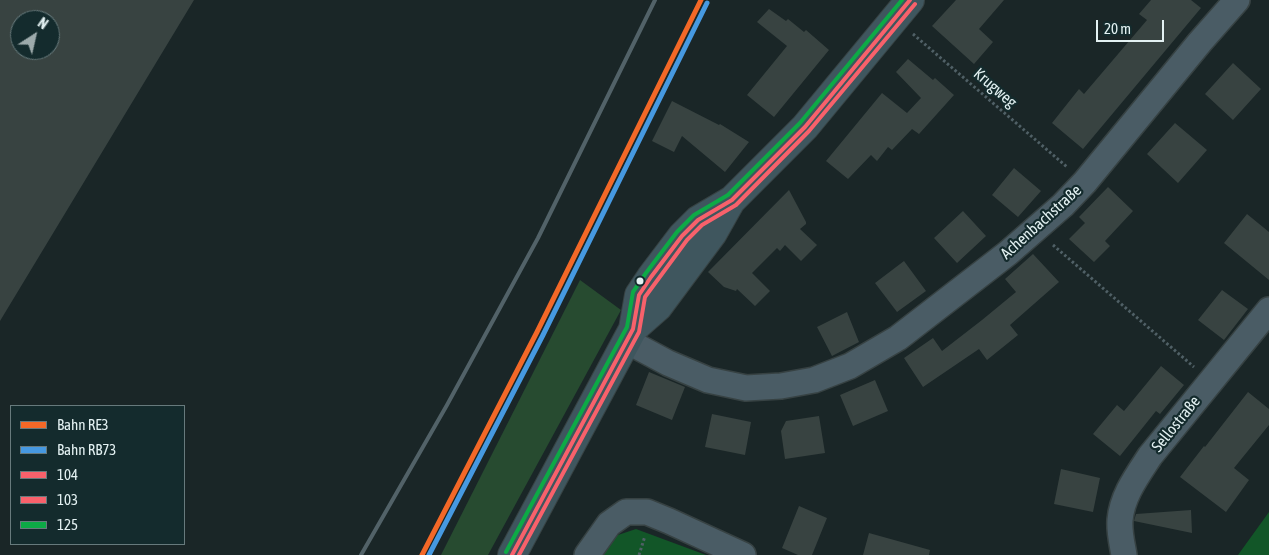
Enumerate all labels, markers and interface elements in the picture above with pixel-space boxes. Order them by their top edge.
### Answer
north arrow [10,10,60,60]
scale bar [1099,10,1166,42]
text: N [35,15,51,32]
text: 20 m [1104,20,1131,37]
street label: Krugweg [970,64,1020,112]
street label: Achenbachstraße [997,181,1085,263]
unlabelled marker [635,276,645,286]
street label: Sellostraße [1148,392,1204,456]
legend [10,405,185,545]
text: Bahn RE3 [57,416,109,433]
text: Bahn RB73 [57,441,116,458]
text: 104 [57,466,78,483]
text: 103 [57,491,78,508]
text: 125 [57,516,78,533]

